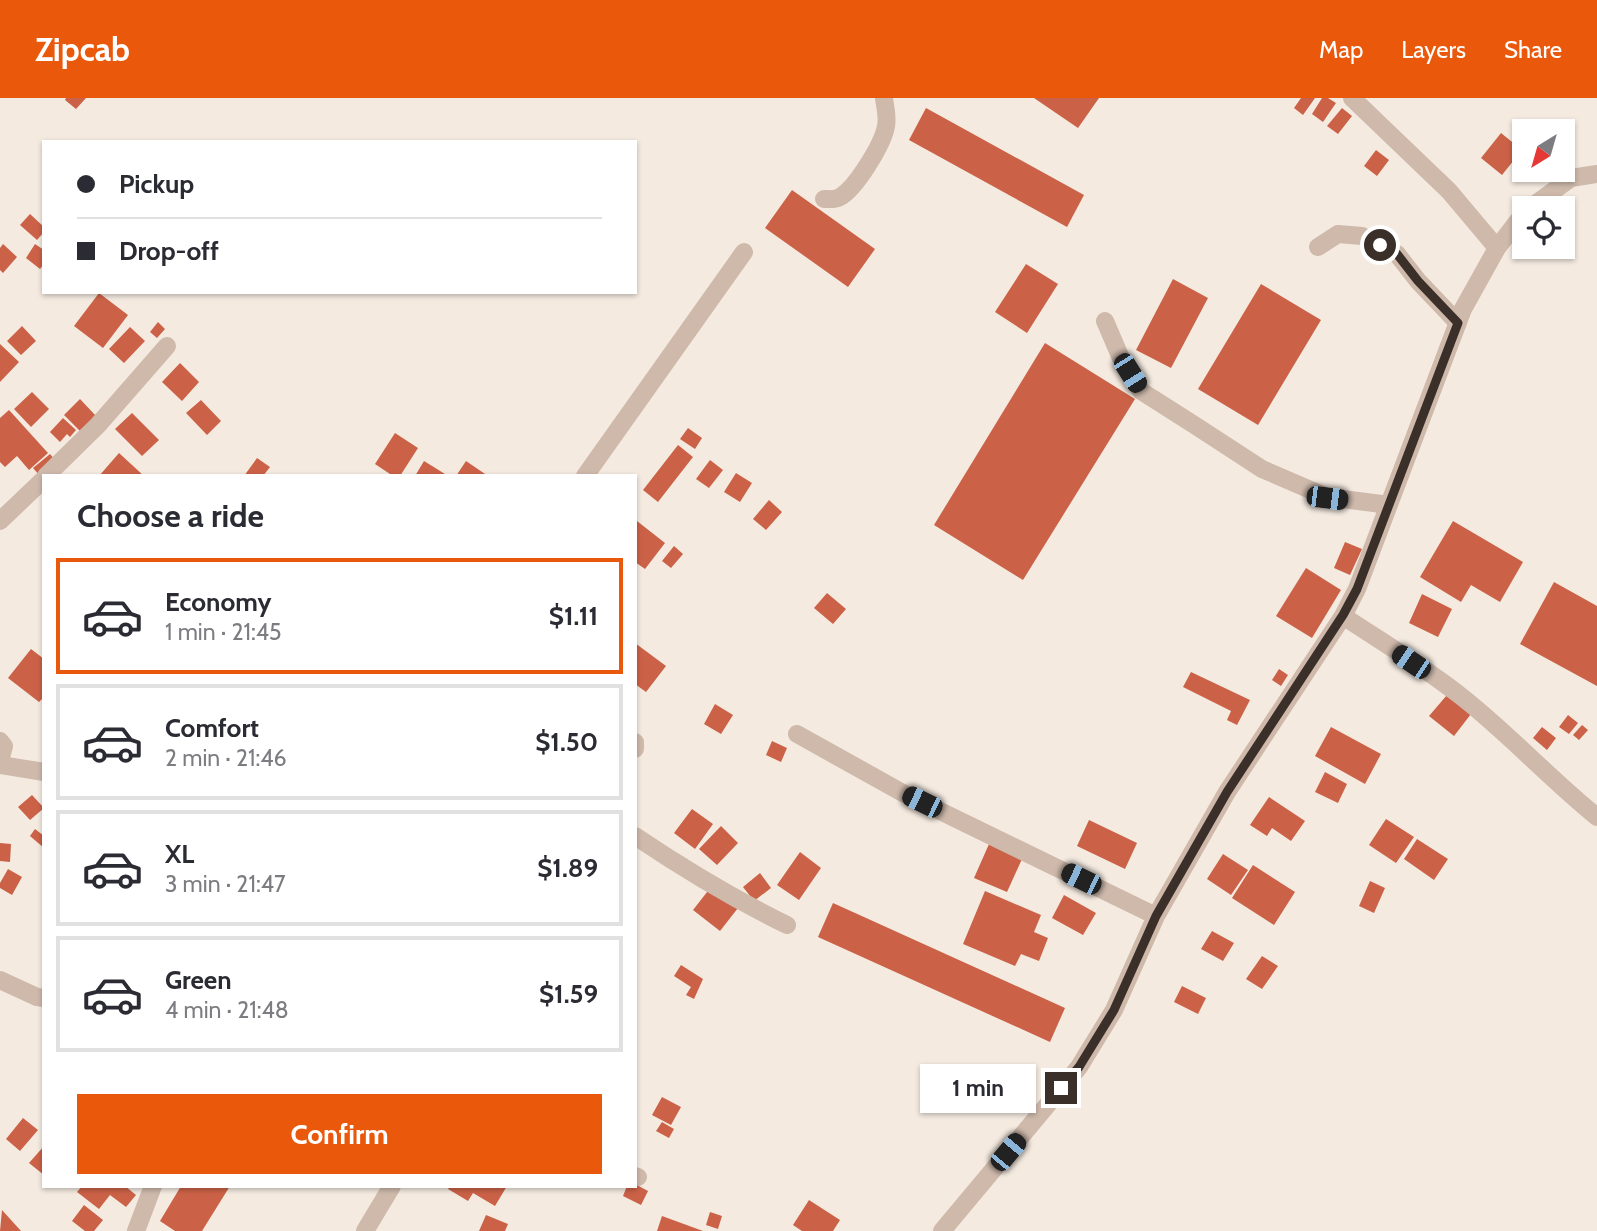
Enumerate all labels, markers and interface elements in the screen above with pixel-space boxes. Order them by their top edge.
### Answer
text: Zipcab [35,29,130,69]
text: Map [1319,35,1363,64]
text: Layers [1401,35,1466,64]
text: Share [1504,35,1562,64]
north arrow [1512,119,1575,182]
map controls [1512,119,1575,259]
text: Pickup [119,168,194,200]
button: locate [1512,196,1575,259]
route start [1364,229,1396,261]
text: Drop-off [119,235,219,267]
car [1110,350,1151,396]
car [1305,485,1350,511]
text: Choose a ride [77,496,264,535]
icon: car [81,585,144,648]
text: Economy [165,586,271,618]
text: $1.11 [549,600,598,632]
text: 1 min · 21:45 [165,618,281,646]
car [1388,642,1435,682]
icon: car [81,711,144,774]
text: Comfort [165,712,259,744]
text: $1.50 [535,726,598,758]
text: 2 min · 21:46 [165,744,287,772]
car [899,783,946,821]
icon: car [81,837,144,900]
text: XL [165,838,194,870]
text: $1.89 [537,852,598,884]
car [1058,860,1105,898]
text: 3 min · 21:47 [165,870,286,898]
icon: car [81,963,144,1026]
text: Green [165,964,232,996]
text: $1.59 [539,978,598,1010]
text: 4 min · 21:48 [165,996,289,1024]
callout: 1 min [921,1063,1036,1112]
route end [1045,1072,1077,1104]
text: 1 min [952,1074,1004,1102]
button: Confirm [77,1094,602,1174]
car [987,1129,1030,1175]

